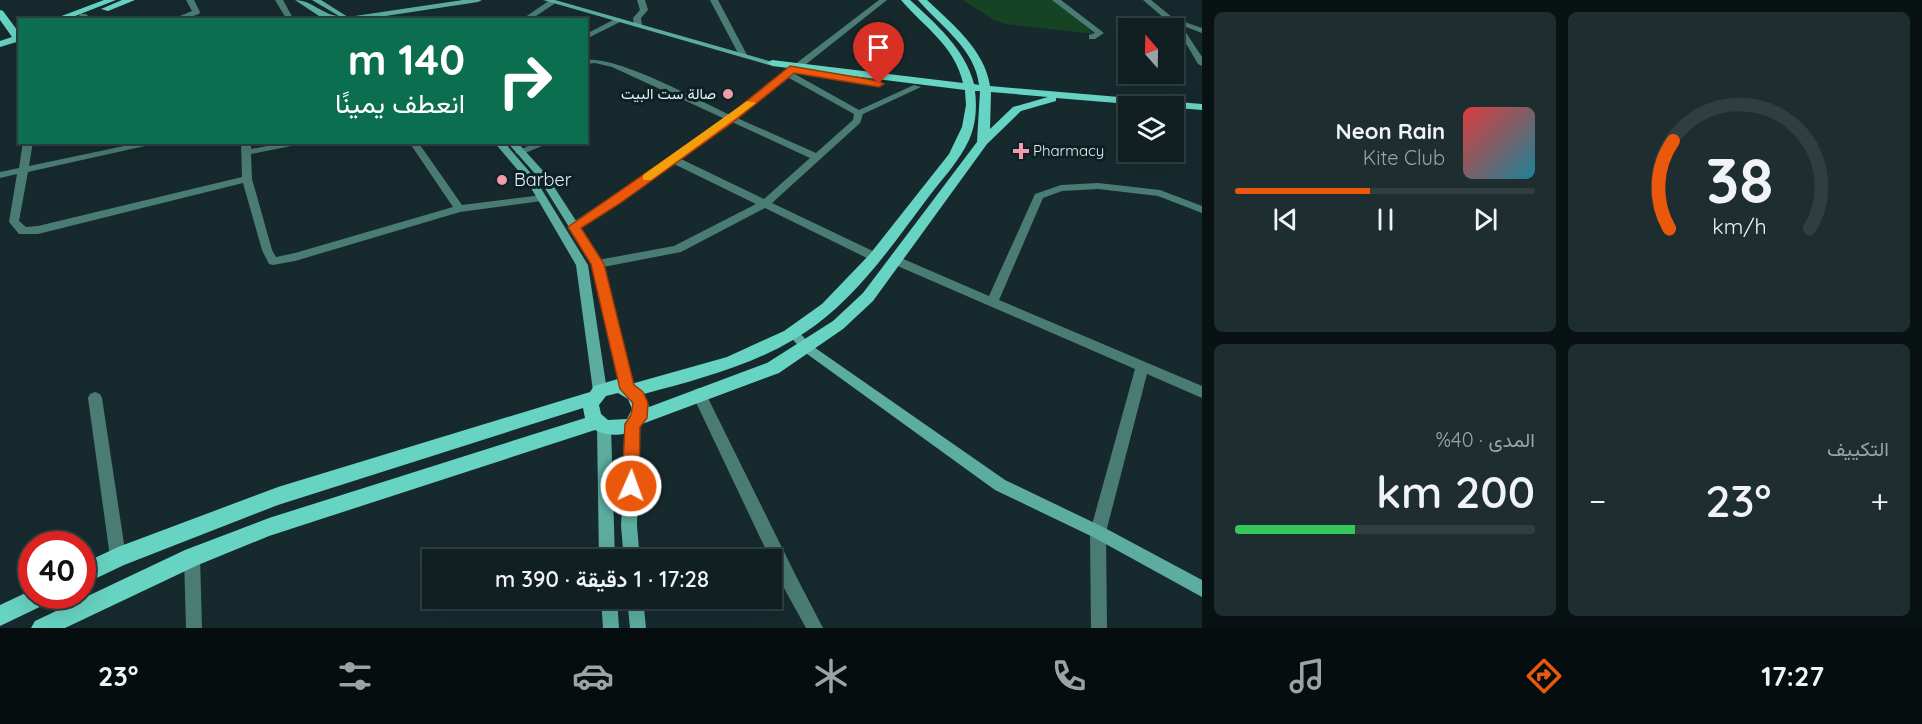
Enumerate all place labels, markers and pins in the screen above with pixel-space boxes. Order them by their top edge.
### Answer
pin [853,22,904,84]
place label: صالة ست البيت [621,84,716,103]
marker: صالة ست البيت [721,87,735,101]
place label: Pharmacy [1033,141,1104,160]
marker: Pharmacy [1014,144,1028,158]
place label: Barber [514,168,572,191]
marker: Barber [495,173,509,187]

